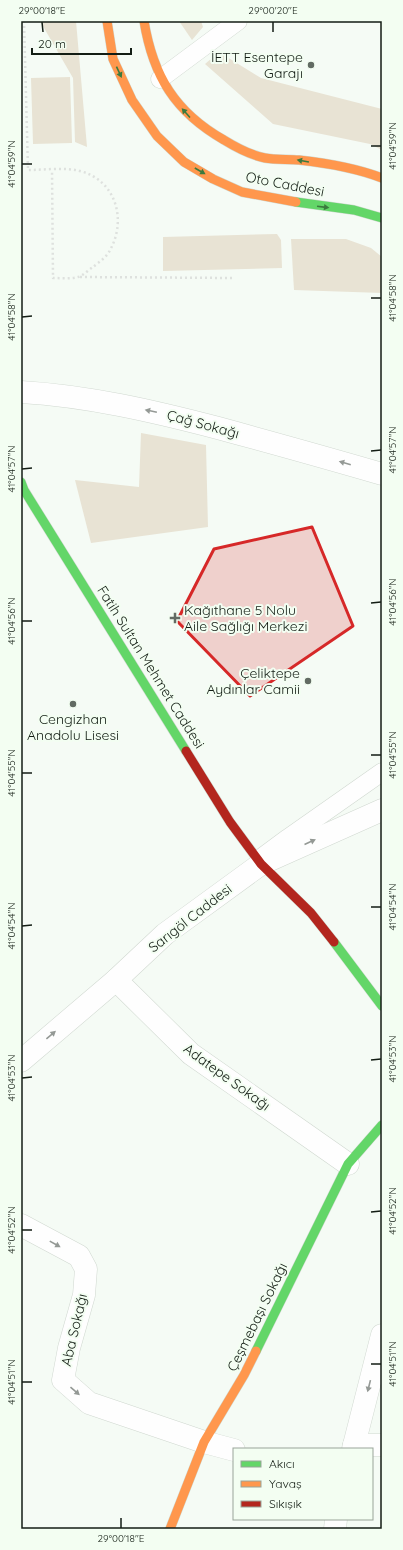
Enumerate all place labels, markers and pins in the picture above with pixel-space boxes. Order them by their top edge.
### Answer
place label: İETT Esentepe Garajı [211,48,303,82]
marker: İETT Esentepe Garajı [306,60,316,70]
place label: Kağıthane 5 Nolu Aile Sağlığı Merkezi [184,601,307,635]
marker: Kağıthane 5 Nolu Aile Sağlığı Merkezi [169,612,181,624]
place label: Çeliktepe Aydınlar Camii [207,664,300,698]
marker: Çeliktepe Aydınlar Camii [303,676,313,686]
marker: Cengizhan Anadolu Lisesi [68,699,78,709]
place label: Cengizhan Anadolu Lisesi [27,710,119,744]

